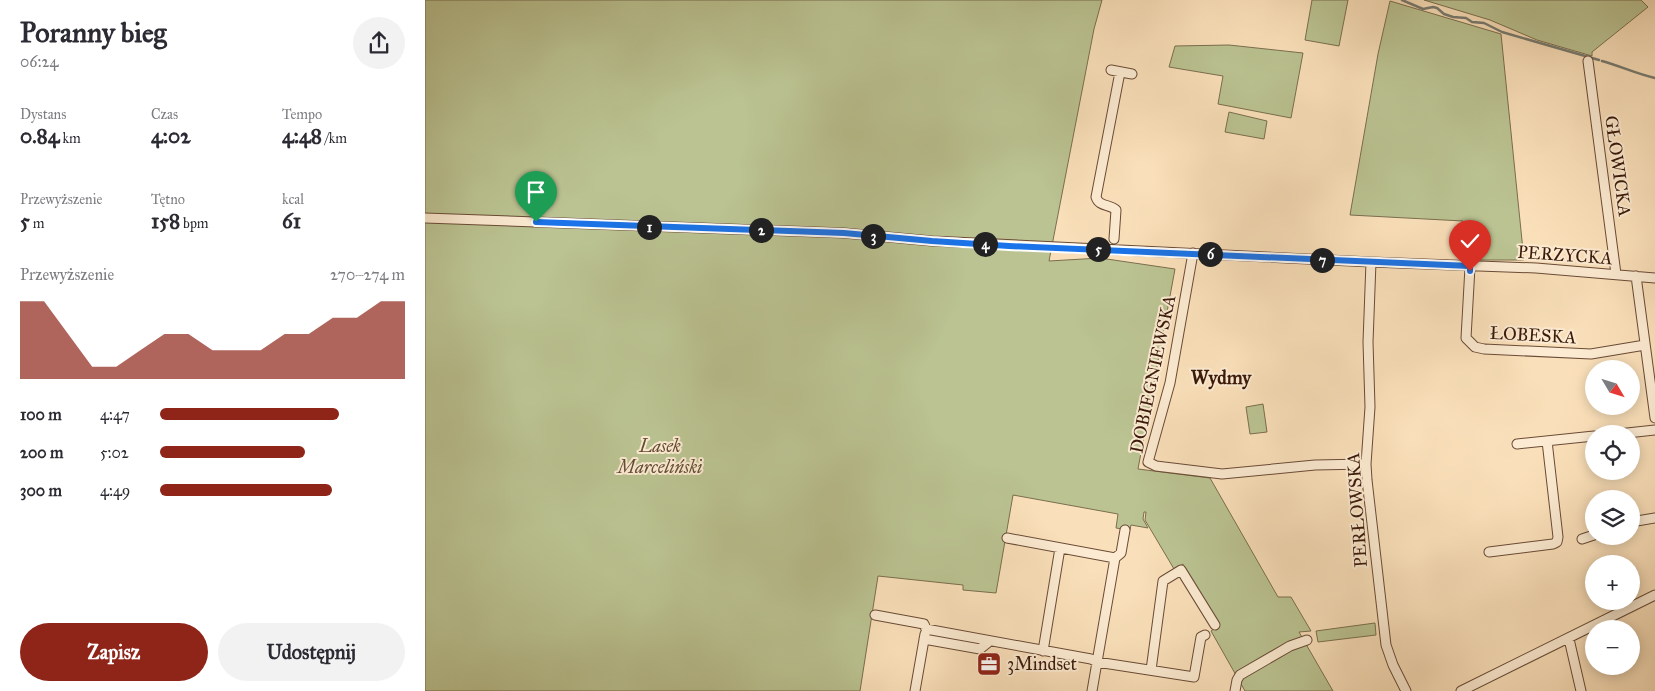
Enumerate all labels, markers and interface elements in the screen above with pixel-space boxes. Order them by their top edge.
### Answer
text: Poranny bieg [20,15,167,50]
button: share [353,17,405,69]
text: 06:24 [20,52,58,71]
text: Dystans [20,106,66,123]
text: Czas [151,106,178,123]
text: Tempo [282,106,322,123]
street label: GŁOWICKA [1600,114,1636,218]
text: 0.84 [20,123,59,149]
text: 4:02 [151,123,191,149]
text: 4:48 [282,123,322,149]
text: km [59,130,81,147]
text: /km [322,130,347,147]
pin [515,171,557,222]
icon: arrive [522,178,550,206]
text: Przewyższenie [20,191,102,208]
text: Tętno [151,191,185,208]
text: kcal [282,191,304,208]
text: 5 [20,208,30,234]
text: 158 [151,208,180,234]
text: 61 [282,208,301,234]
pin: 1 [637,214,661,240]
text: m [30,215,45,232]
text: bpm [180,215,209,232]
pin: 2 [749,218,773,242]
text: 1 [647,219,652,236]
pin [1449,220,1491,271]
text: 2 [758,222,765,239]
pin: 3 [861,224,885,248]
icon: check [1456,227,1484,255]
text: 3 [871,228,876,245]
pin: 4 [973,232,997,256]
text: 4 [982,236,989,253]
pin: 5 [1085,236,1111,262]
text: 5 [1095,241,1102,258]
street label: PERZYCKA [1517,241,1613,269]
pin: 6 [1197,242,1223,266]
text: 6 [1207,246,1214,263]
pin: 7 [1309,248,1335,272]
text: 7 [1319,252,1326,269]
text: Przewyższenie [20,265,114,284]
text: 270–274 m [330,265,405,284]
street label: DOBIEGNIEWSKA [1125,293,1181,455]
street label: ŁOBESKA [1489,322,1577,348]
north arrow [1585,360,1640,415]
map controls [1585,360,1640,675]
district label: Wydmy [1191,366,1252,390]
text: 100 m [20,405,62,424]
text: 4:47 [100,405,130,424]
button: locate [1585,425,1640,480]
park label: Lasek Marceliński [616,435,702,478]
text: 200 m [20,443,63,462]
text: 5:02 [100,443,129,462]
street label: PERŁOWSKA [1342,452,1372,568]
text: 300 m [20,481,62,500]
text: 4:49 [100,481,130,500]
button: layers [1585,490,1640,545]
button: + [1585,555,1640,610]
button: − [1585,620,1640,675]
button: Zapisz [20,623,208,681]
button: Udostępnij [218,623,405,681]
office icon: 3Mindset [976,651,1002,677]
place label: 3Mindset [1007,653,1078,675]

